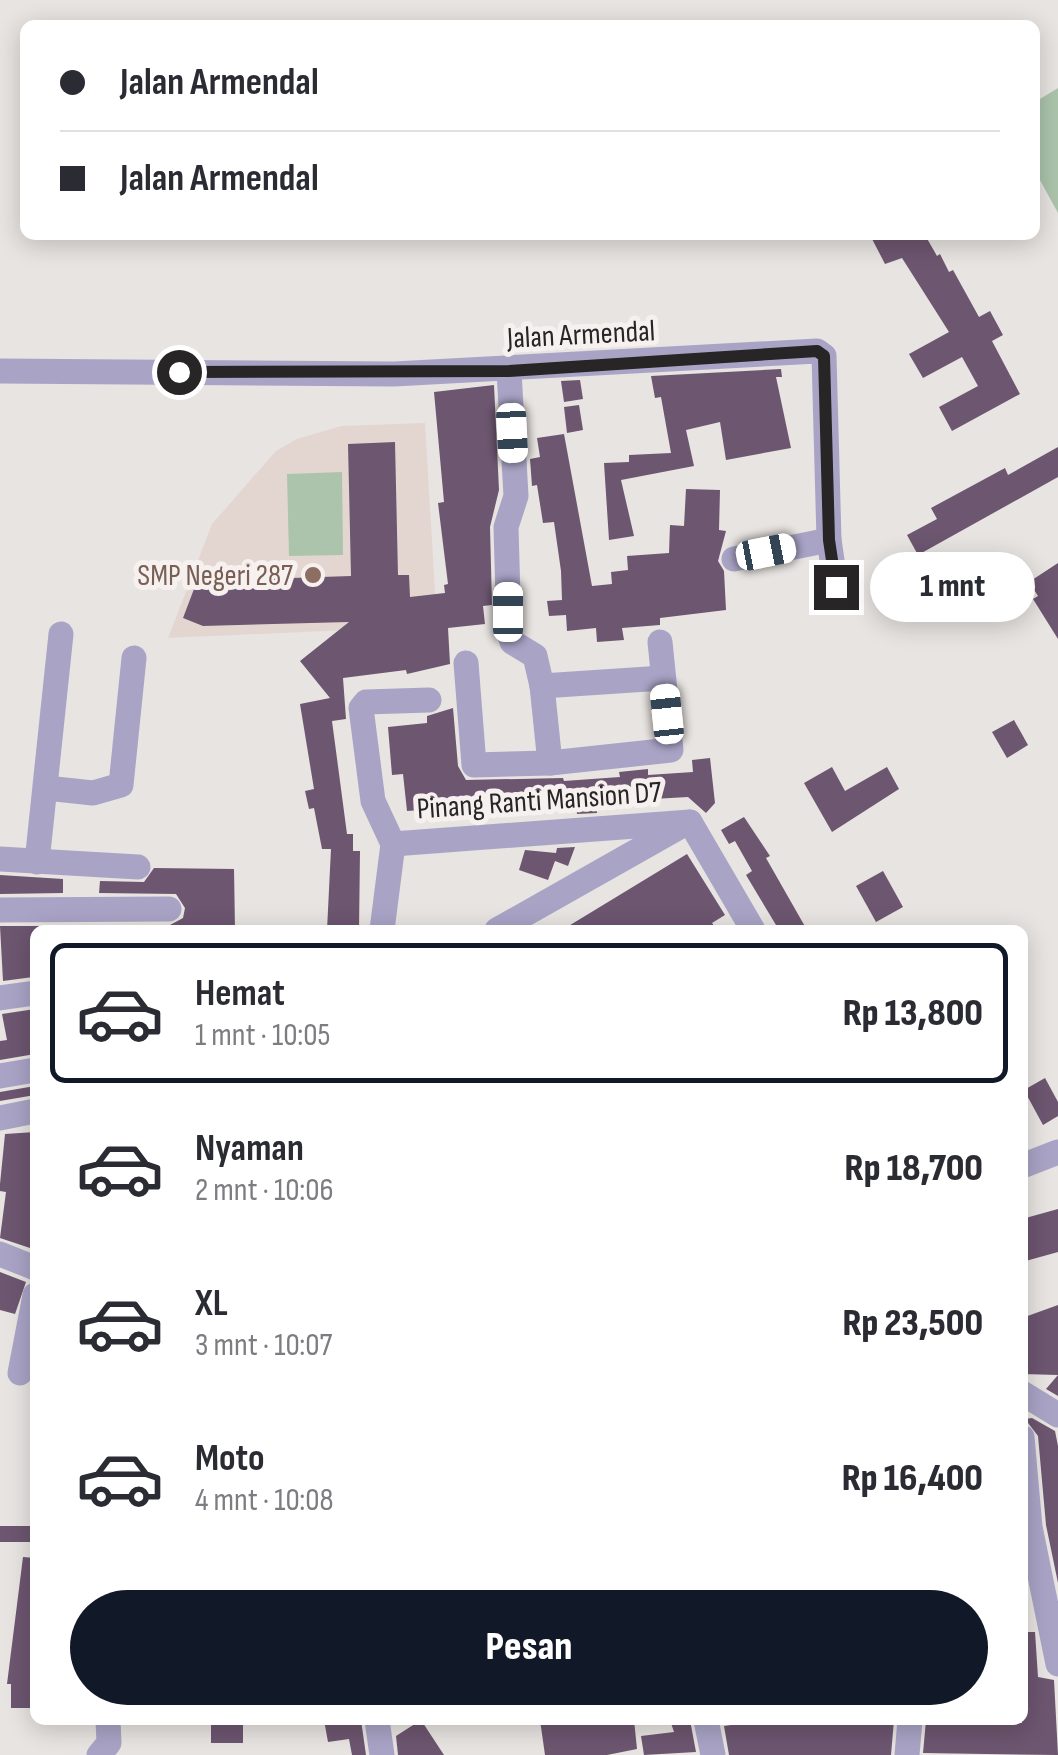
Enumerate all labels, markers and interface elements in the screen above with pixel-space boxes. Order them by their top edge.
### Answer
text: Jalan Armendal [120,60,319,105]
text: Jalan Armendal [120,156,319,201]
street label: Jalan Armendal [505,313,656,357]
route start [157,350,202,395]
car [495,402,529,464]
car [734,532,798,572]
callout: 1 mnt [871,552,1036,622]
place label: SMP Negeri 287 [137,558,293,594]
marker: SMP Negeri 287 [302,564,324,586]
route end [814,565,859,610]
text: 1 mnt [920,567,985,606]
car [493,582,523,642]
car [649,683,685,745]
street label: Pinang Ranti Mansion D7 [416,774,663,828]
icon: car [75,968,165,1058]
text: Hemat [195,971,285,1016]
text: Rp 13,800 [843,991,983,1036]
text: 1 mnt · 10:05 [195,1016,330,1055]
icon: car [75,1123,165,1213]
text: Nyaman [195,1126,304,1171]
text: Rp 18,700 [845,1146,983,1191]
text: 2 mnt · 10:06 [195,1171,333,1210]
icon: car [75,1278,165,1368]
text: XL [195,1281,228,1326]
text: Rp 23,500 [842,1301,983,1346]
text: 3 mnt · 10:07 [195,1326,332,1365]
icon: car [75,1433,165,1523]
text: Moto [195,1436,265,1481]
text: Rp 16,400 [842,1456,983,1501]
text: 4 mnt · 10:08 [195,1481,334,1520]
button: Pesan [70,1590,988,1705]

